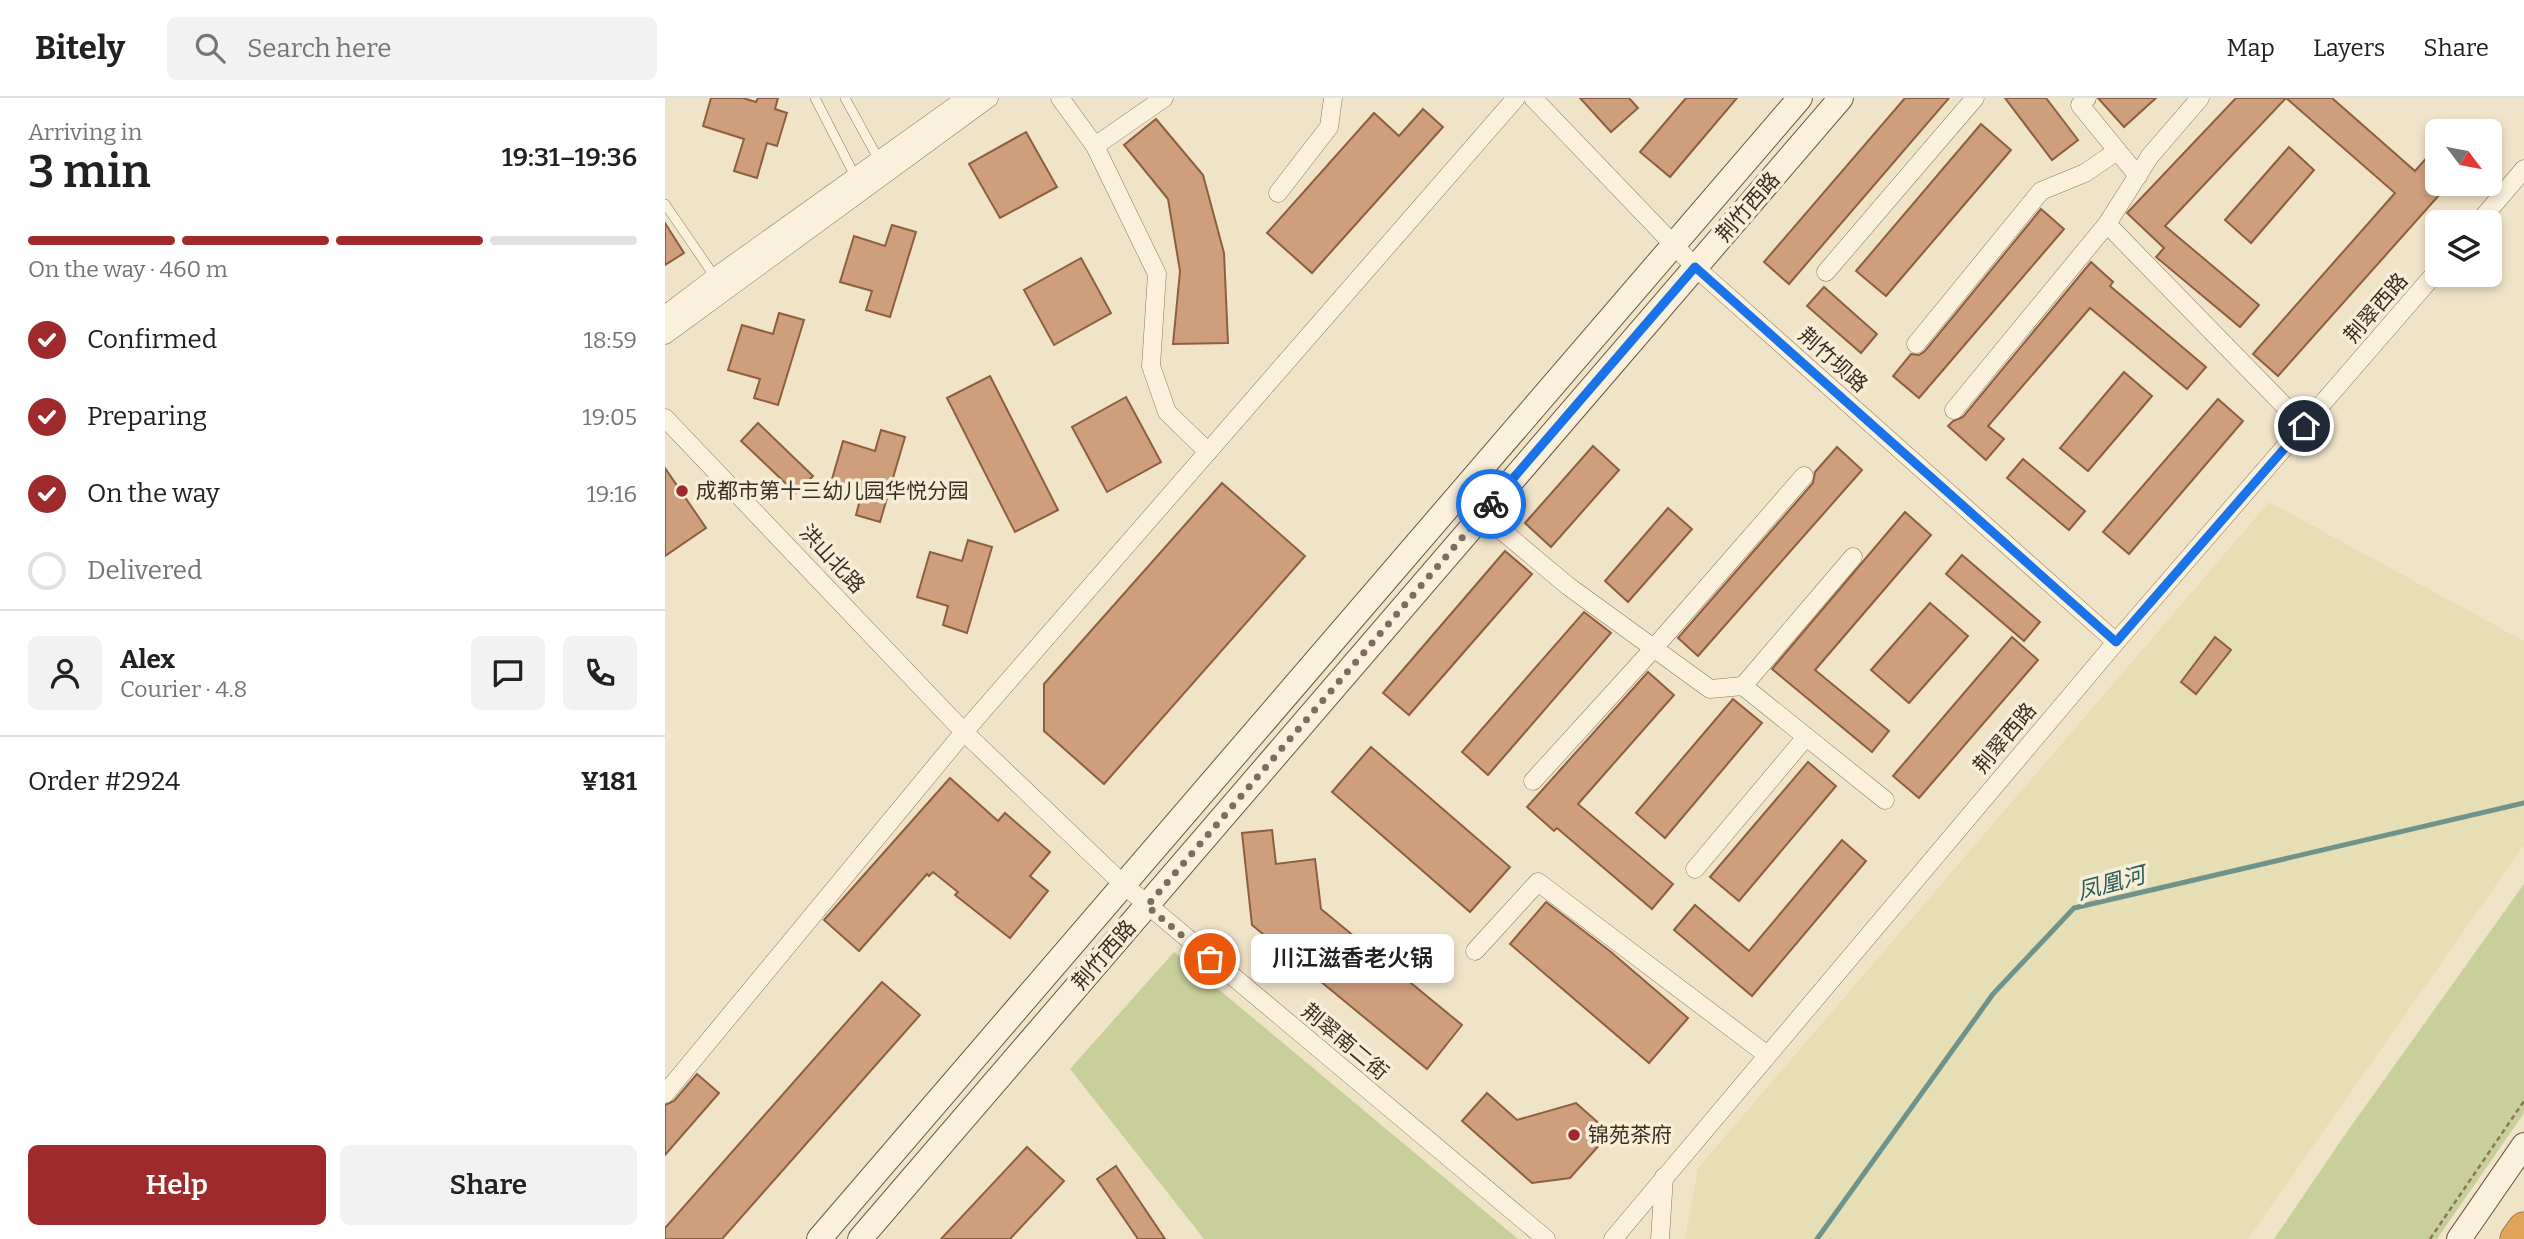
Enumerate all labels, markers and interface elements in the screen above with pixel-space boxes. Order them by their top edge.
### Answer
search box [167,17,657,80]
text: Bitely [35,28,125,68]
icon: search [191,29,229,67]
text: Search here [247,33,391,64]
text: Map [2227,34,2275,62]
text: Layers [2313,34,2385,62]
text: Share [2423,34,2489,62]
text: Arriving in [28,118,142,146]
north arrow [2425,119,2503,196]
map controls [2425,119,2502,287]
text: 19:31–19:36 [502,142,637,173]
text: 3 min [28,144,151,199]
street label: 荆竹西路 [1711,167,1785,247]
button: layers [2425,210,2502,287]
text: On the way · 460 m [28,255,228,283]
street label: 荆翠西路 [2339,268,2413,348]
icon: check [28,321,66,359]
street label: 荆竹坝路 [1793,322,1873,398]
text: Confirmed [87,324,217,355]
text: 18:59 [583,326,637,354]
pin [2274,396,2334,456]
icon: check [28,398,66,436]
text: Preparing [87,401,207,432]
text: 19:05 [582,403,637,431]
icon: home [2285,407,2323,445]
courier [1456,469,1526,539]
icon: check [28,475,66,513]
text: On the way [87,478,220,509]
place label: 成都市第十三幼儿园华悦分园 [696,478,969,504]
text: 19:16 [586,480,637,508]
marker: 成都市第十三幼儿园华悦分园 [674,483,690,499]
icon: bike [1472,485,1510,523]
street label: 洪山北路 [794,519,870,599]
text: Delivered [87,555,202,586]
button: person [28,636,102,710]
button: chat [471,636,545,710]
button: phone [563,636,637,710]
text: Alex [120,644,175,675]
text: Courier · 4.8 [120,675,247,703]
street label: 荆翠西路 [1968,697,2042,779]
text: Order #2924 [28,766,180,797]
text: ¥181 [581,766,637,797]
water label: 凤凰河 [2074,860,2152,905]
street label: 荆竹西路 [1067,915,1141,995]
pin [1180,929,1240,989]
callout: 川江滋香老火锅 [1252,934,1455,984]
icon: bag [1191,940,1229,978]
text: 川江滋香老火锅 [1272,944,1433,972]
street label: 荆翠南二街 [1296,998,1394,1086]
place label: 锦苑茶府 [1588,1122,1672,1148]
marker: 锦苑茶府 [1566,1127,1582,1143]
button: Help [28,1145,326,1225]
button: Share [340,1145,637,1225]

